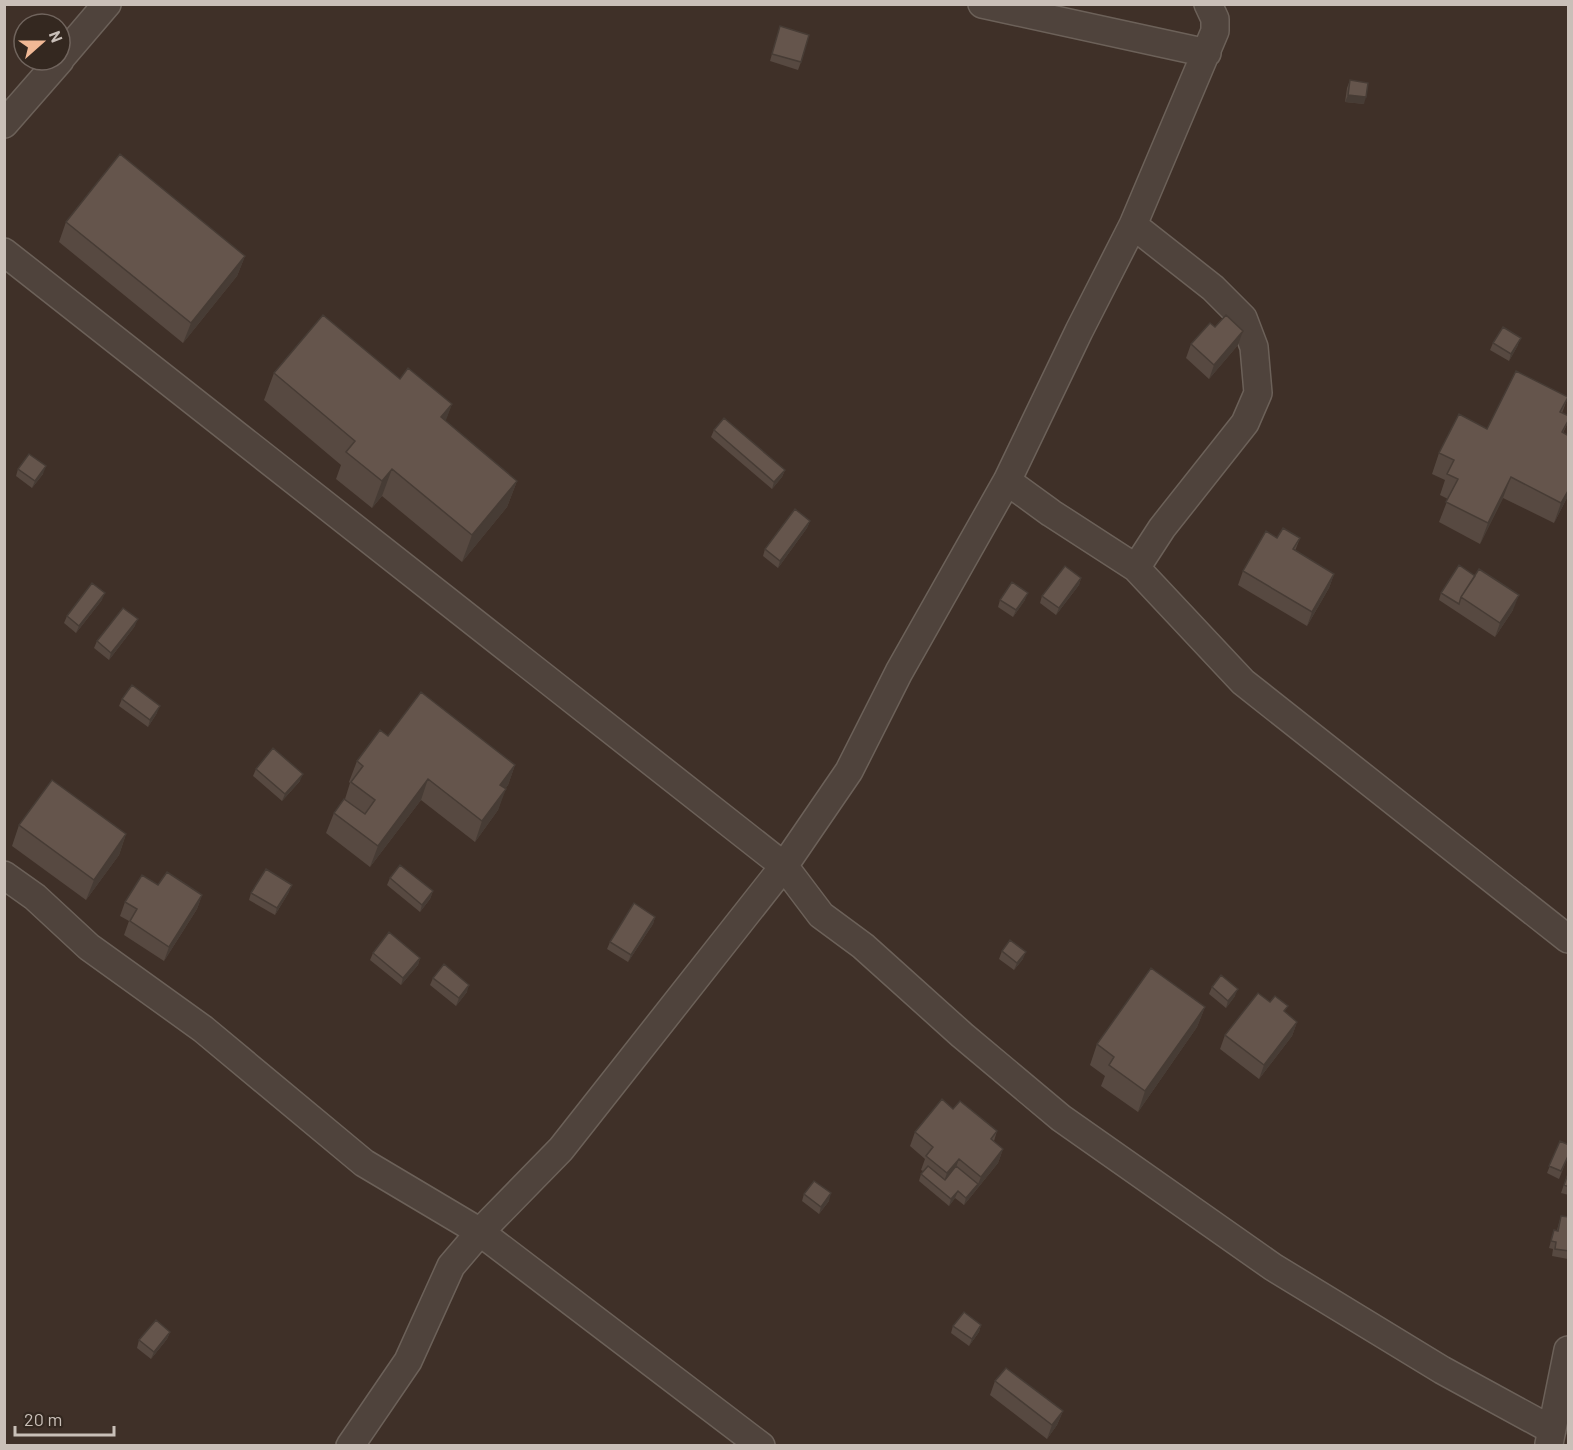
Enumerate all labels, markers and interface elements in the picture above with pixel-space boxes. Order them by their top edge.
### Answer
north arrow [12,12,72,72]
text: N [46,28,67,45]
scale bar [15,1399,114,1437]
text: 20 m [24,1408,62,1430]

